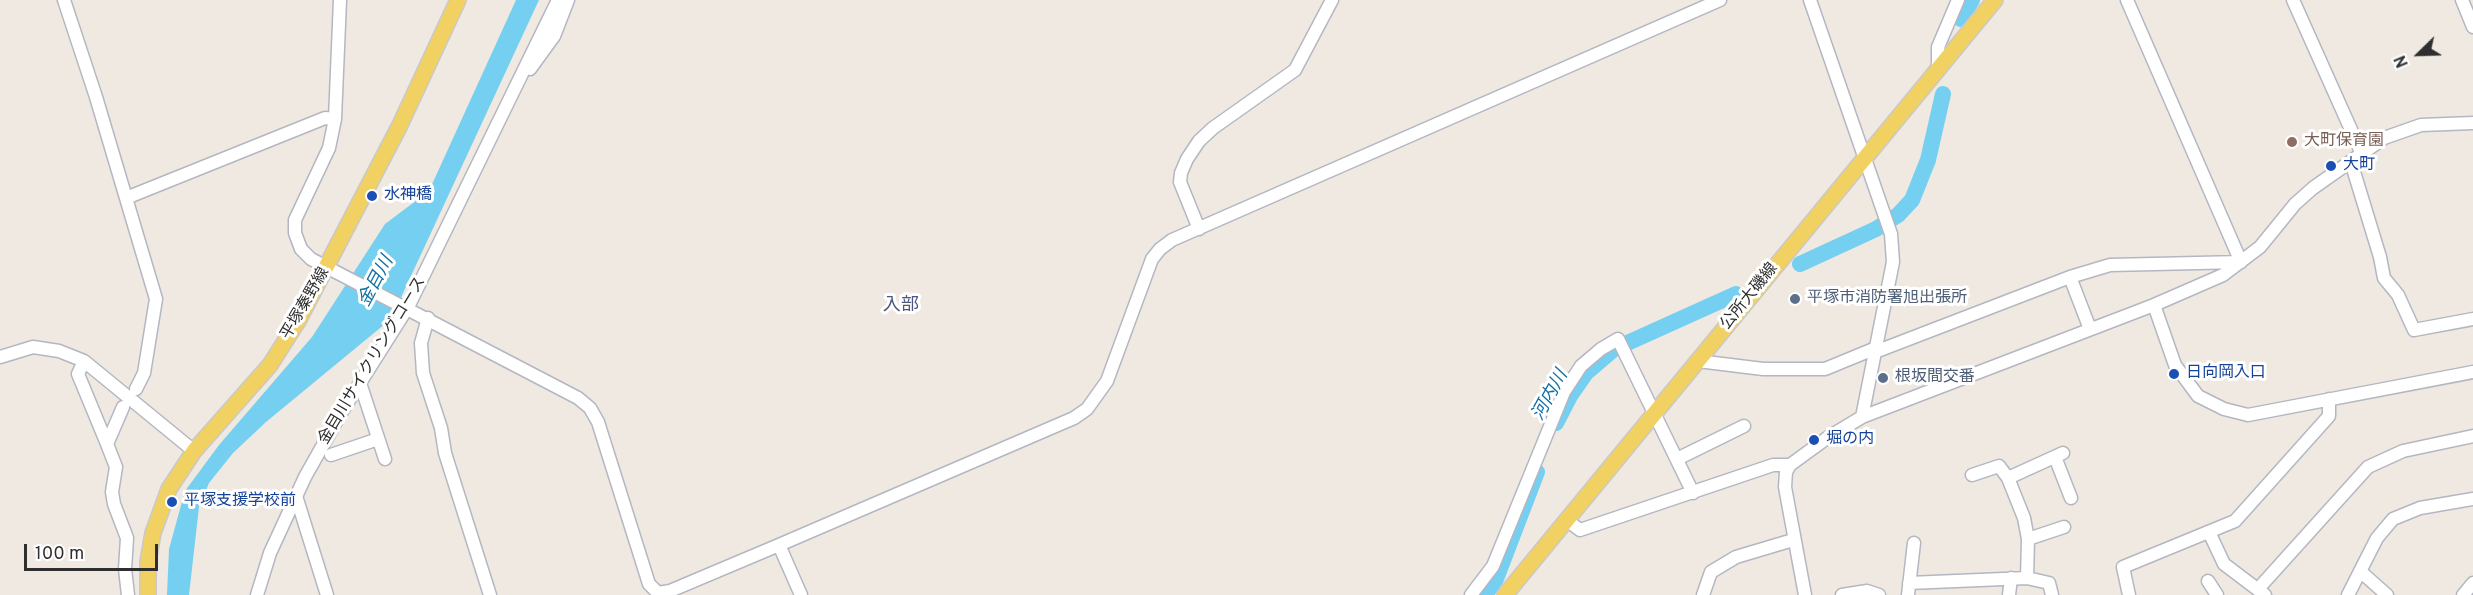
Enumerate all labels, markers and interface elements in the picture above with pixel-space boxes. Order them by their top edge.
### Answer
north arrow [2389,24,2449,84]
text: N [2391,52,2414,70]
place label: 大町保育園 [2304,132,2384,152]
marker: 大町保育園 [2285,135,2299,149]
place label: 大町 [2343,156,2375,176]
marker: 大町 [2324,159,2338,173]
place label: 水神橋 [384,186,432,206]
marker: 水神橋 [365,189,379,203]
water label: 金目川 [355,253,399,311]
street label: 公所大磯線 [1717,260,1783,334]
street label: 平塚秦野線 [278,265,334,343]
street label: 金目川サイクリングコース [315,274,431,448]
place label: 平塚市消防署旭出張所 [1807,289,1967,309]
marker: 平塚市消防署旭出張所 [1788,292,1802,306]
district label: 入部 [883,295,919,317]
place label: 日向岡入口 [2186,364,2266,384]
water label: 河内川 [1528,367,1574,425]
marker: 日向岡入口 [2167,367,2181,381]
place label: 根坂間交番 [1895,368,1975,388]
marker: 根坂間交番 [1876,371,1890,385]
place label: 堀の内 [1826,430,1874,450]
marker: 堀の内 [1807,433,1821,447]
place label: 平塚支援学校前 [184,492,296,512]
marker: 平塚支援学校前 [165,495,179,509]
scale bar [27,532,160,570]
text: 100 m [35,543,84,566]

